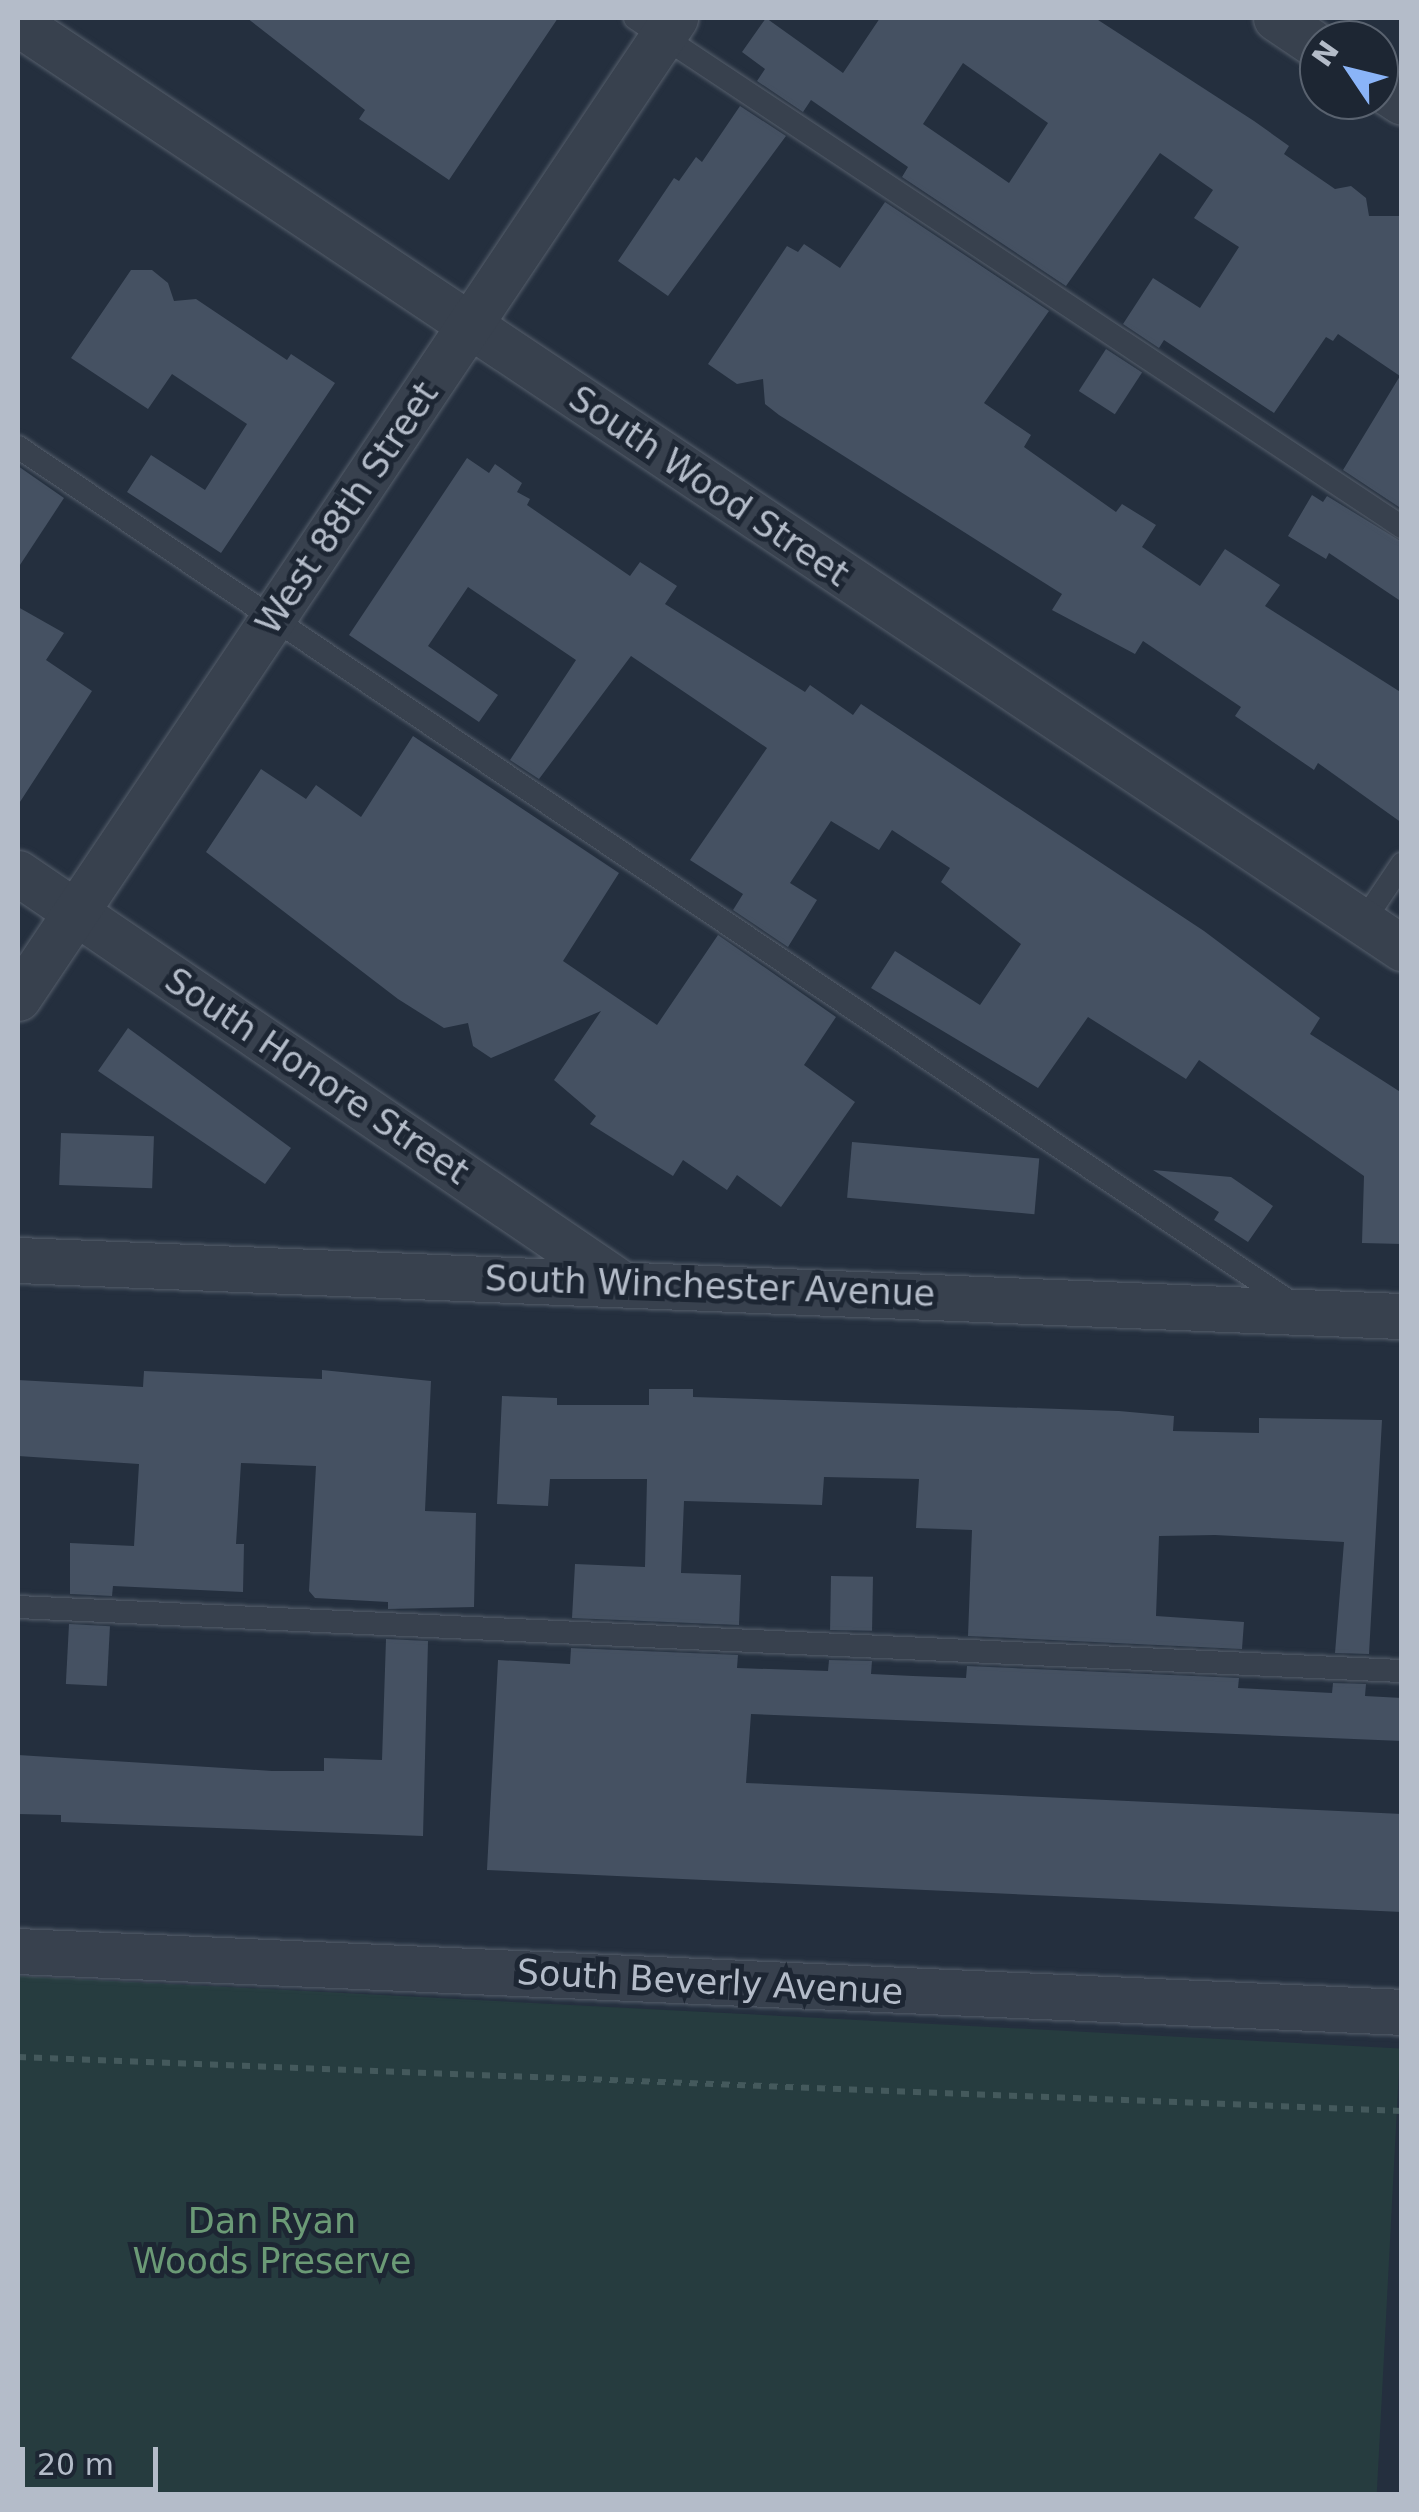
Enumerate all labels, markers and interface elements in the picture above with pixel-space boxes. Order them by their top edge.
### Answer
north arrow [1299,20,1399,120]
text: N [1305,35,1346,73]
street label: West 88th Street [247,374,447,642]
street label: South Wood Street [561,377,857,595]
street label: South Honore Street [157,959,477,1193]
street label: South Winchester Avenue [484,1257,936,1315]
street label: South Beverly Avenue [516,1951,904,2013]
park label: Dan Ryan Woods Preserve [132,2200,412,2282]
scale bar [25,2427,162,2489]
text: 20 m [37,2447,114,2482]

